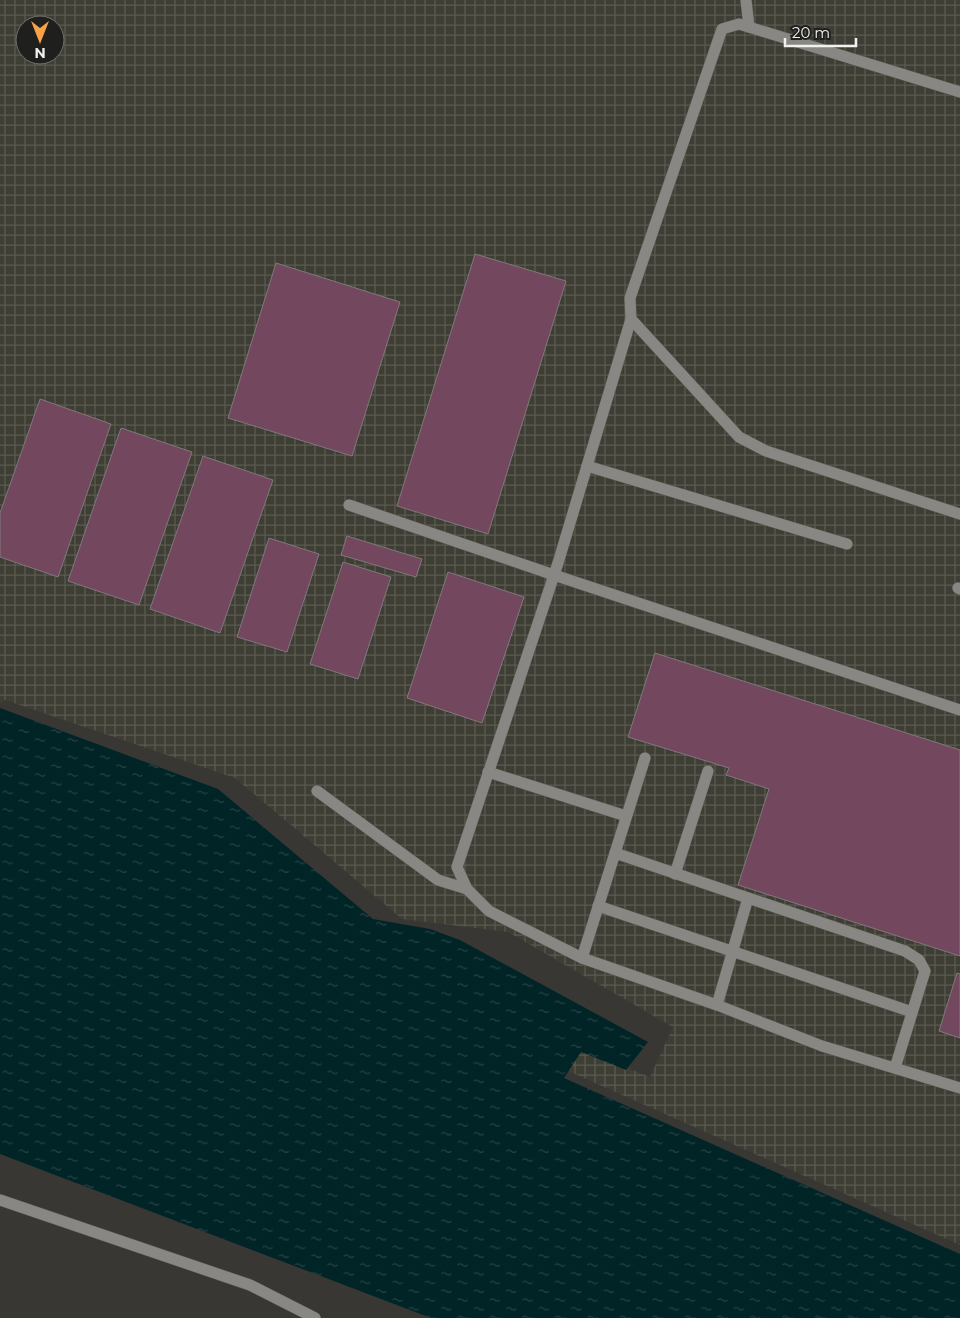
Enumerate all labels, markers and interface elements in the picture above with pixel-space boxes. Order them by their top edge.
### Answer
north arrow [15,15,65,65]
scale bar [785,15,856,47]
text: 20 m [792,23,830,42]
text: N [34,44,46,62]

